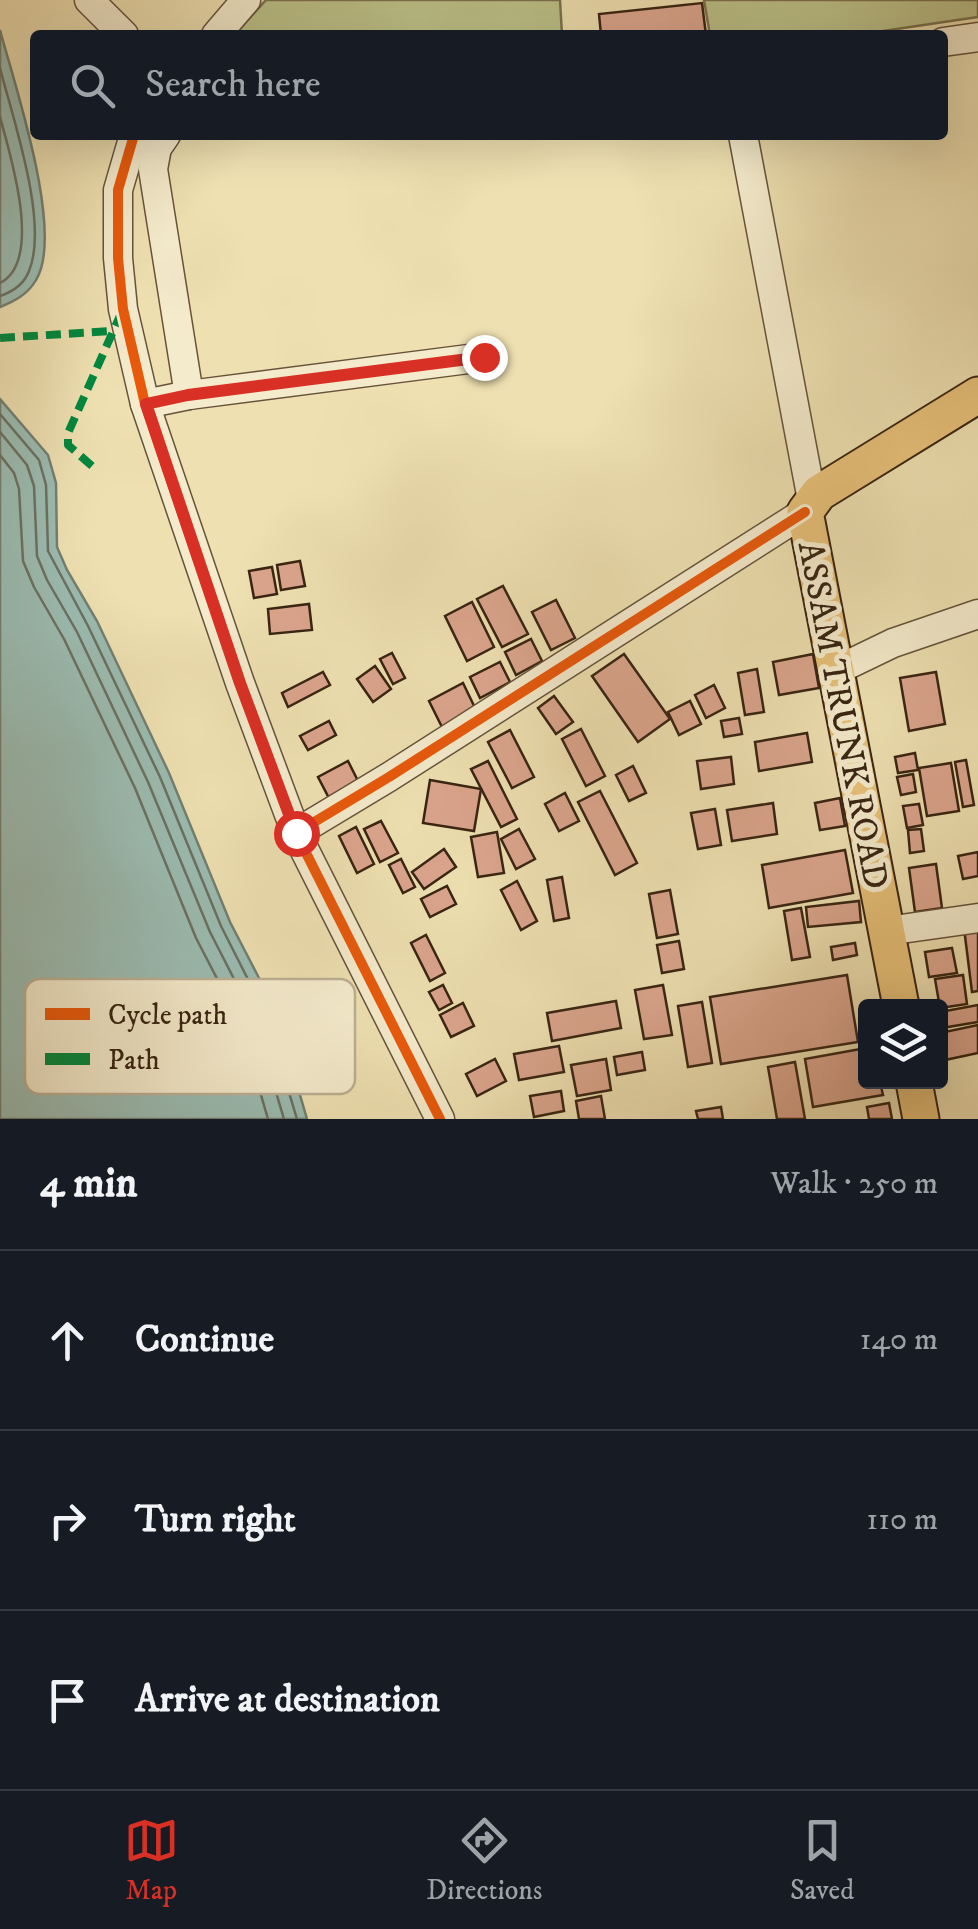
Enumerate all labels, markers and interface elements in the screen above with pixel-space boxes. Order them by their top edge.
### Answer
search box [30,30,948,140]
icon: search [65,58,120,113]
text: Search here [145,61,321,109]
route end [462,335,508,381]
street label: ASSAM TRUNK ROAD [787,538,897,893]
route start [274,811,320,857]
legend [25,979,355,1094]
text: Cycle path [108,998,227,1033]
map controls [858,999,948,1089]
button: layers [858,999,948,1089]
text: Path [108,1043,160,1078]
text: 4 min [40,1158,138,1210]
text: Walk · 250 m [771,1164,938,1204]
icon: ahead [40,1313,95,1368]
text: Continue [135,1316,274,1364]
text: 140 m [860,1320,938,1360]
icon: right [40,1493,95,1548]
text: Turn right [135,1496,296,1544]
text: 110 m [866,1500,938,1540]
icon: arrive [40,1673,95,1728]
text: Arrive at destination [135,1676,440,1724]
tab: Map [124,1813,179,1908]
tab: Directions [426,1813,542,1908]
tab: Saved [790,1813,854,1908]

